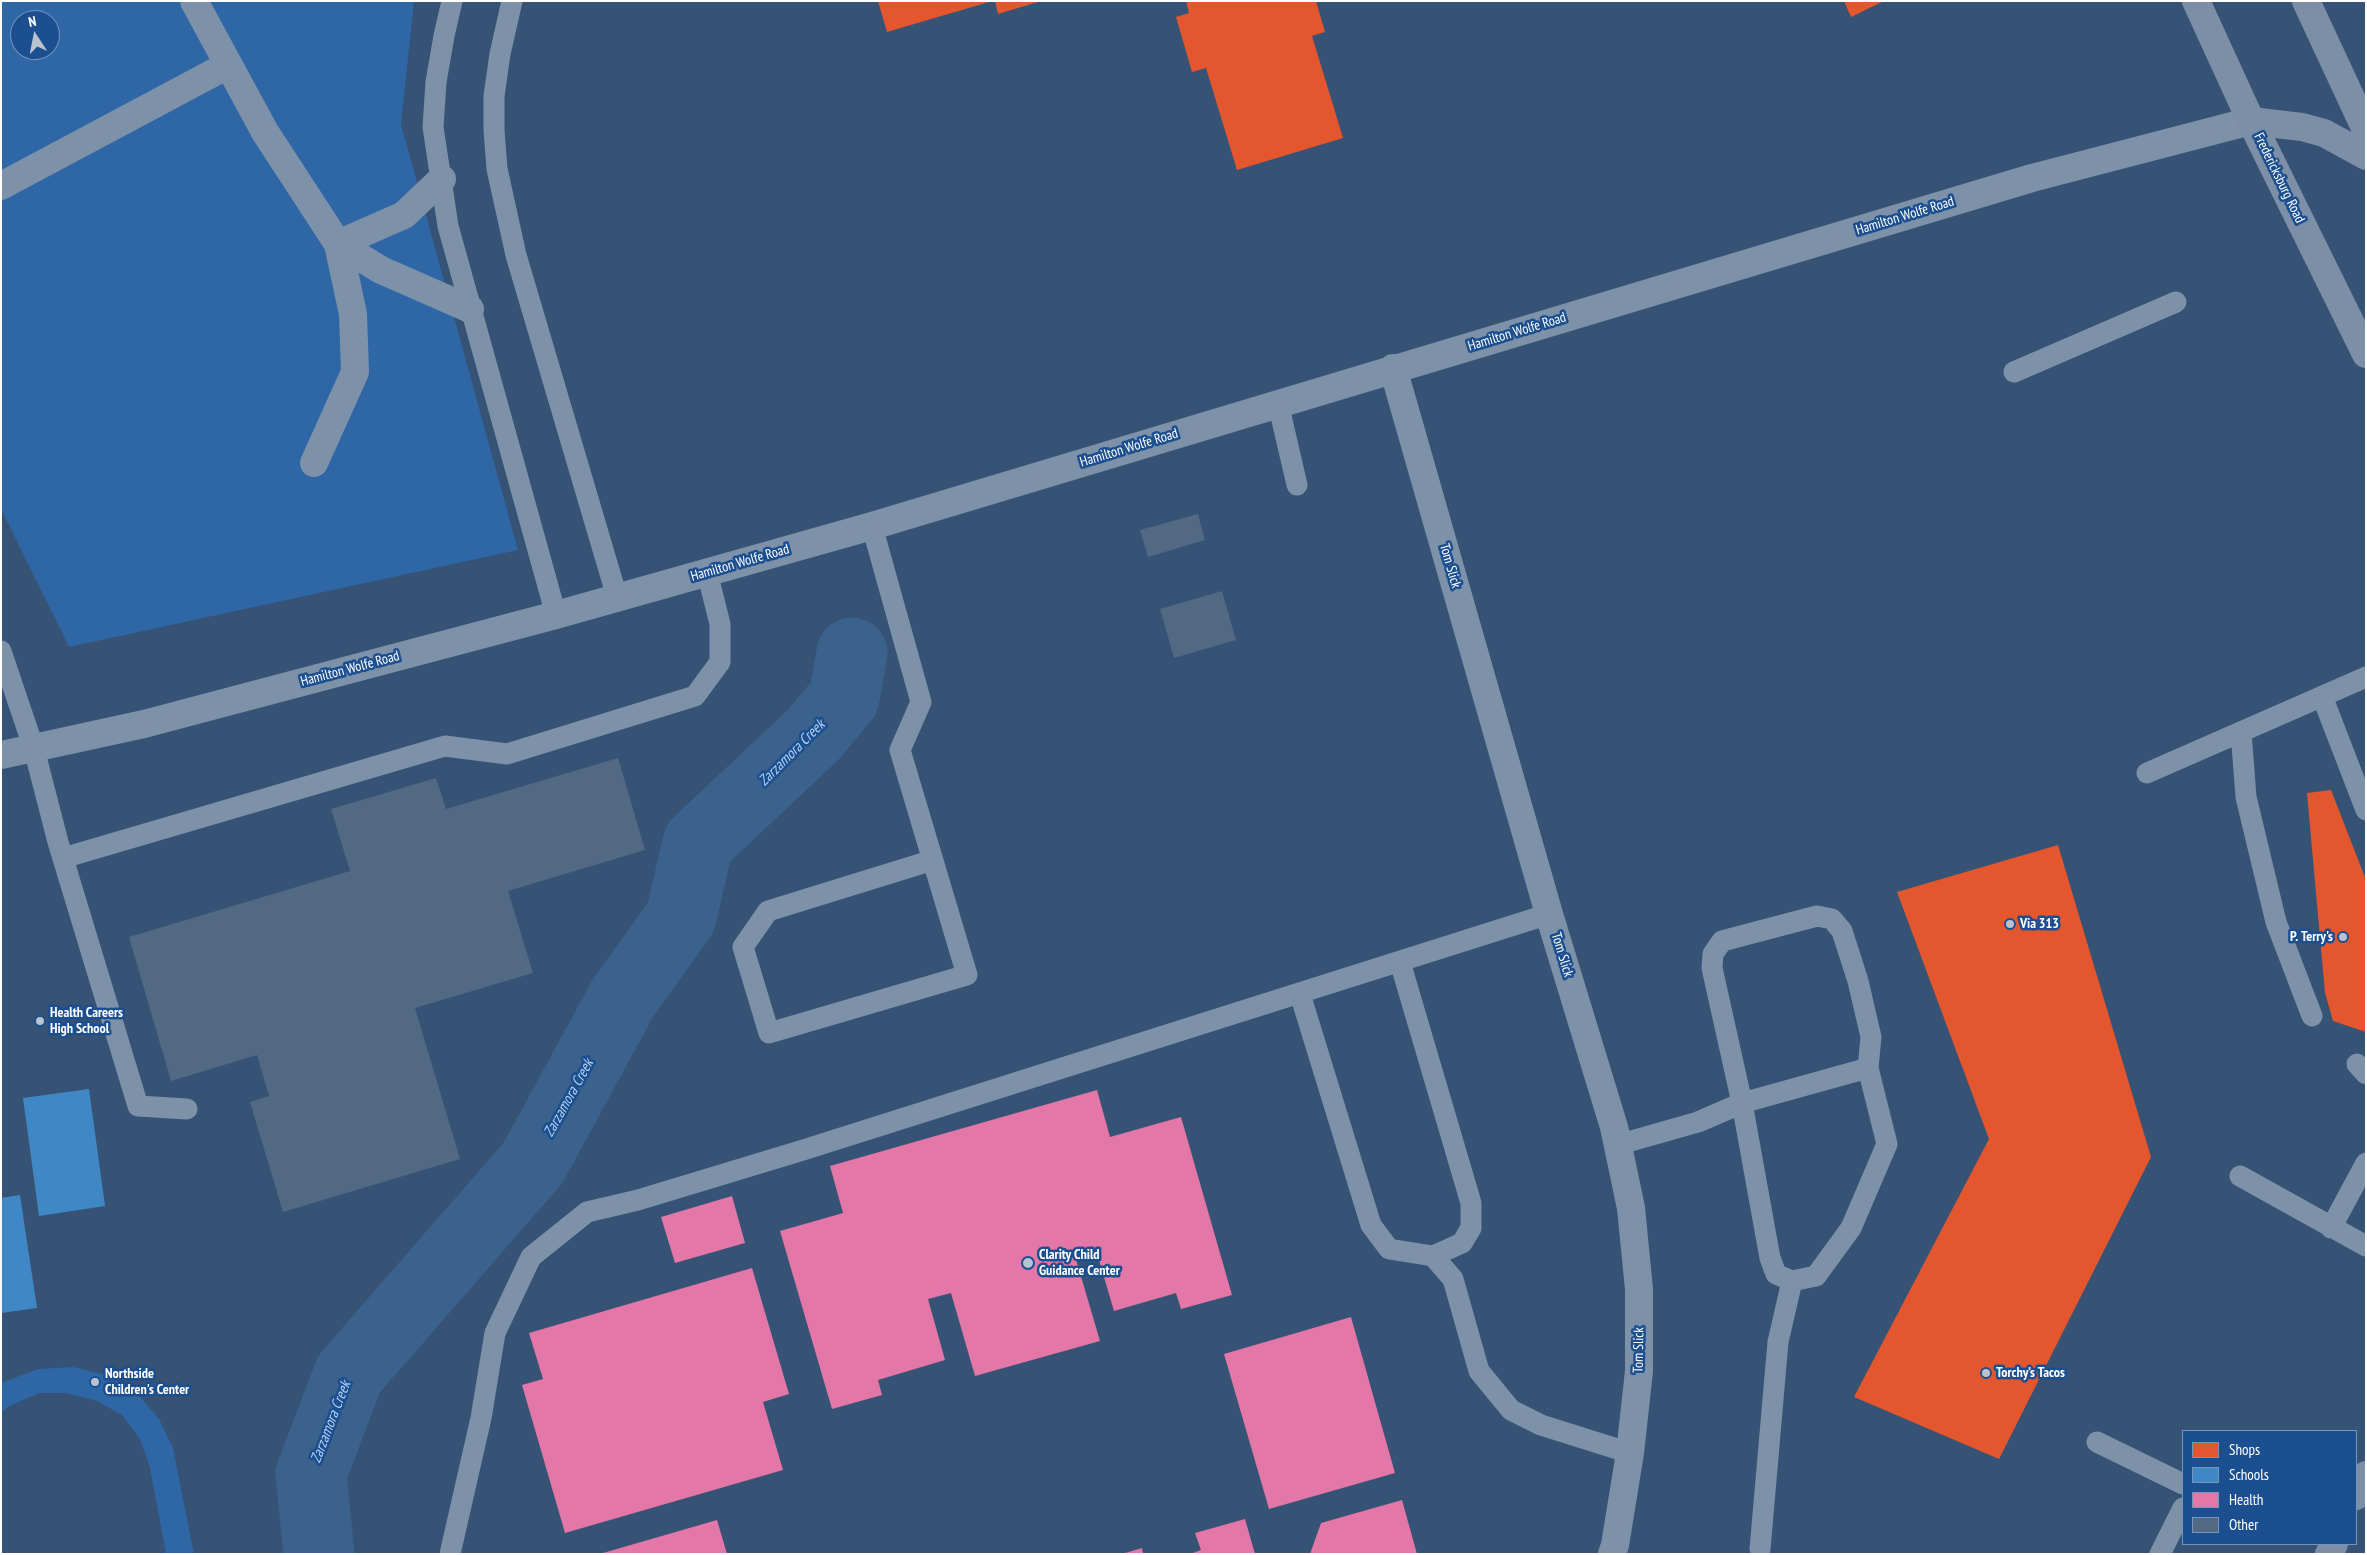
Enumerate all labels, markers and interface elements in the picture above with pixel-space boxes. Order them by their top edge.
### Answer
north arrow [10,10,60,60]
text: N [27,12,38,31]
street label: Fredericksburg Road [2250,130,2308,226]
street label: Hamilton Wolfe Road [1854,193,1956,239]
street label: Hamilton Wolfe Road [1466,309,1568,355]
street label: Hamilton Wolfe Road [1078,425,1180,471]
street label: Hamilton Wolfe Road [689,541,791,585]
street label: Tom Slick [1436,542,1464,590]
street label: Hamilton Wolfe Road [299,648,401,690]
water label: Zarzamora Creek [755,716,829,790]
place label: Via 313 [2020,916,2059,932]
marker: Via 313 [2004,918,2016,930]
place label: P. Terry's [2290,929,2333,945]
street label: Tom Slick [1547,931,1577,979]
marker: P. Terry's [2337,931,2349,943]
place label: Health Careers High School [50,1005,123,1038]
marker: Health Careers High School [34,1015,46,1027]
water label: Zarzamora Creek [540,1056,598,1140]
place label: Clarity Child Guidance Center [1039,1247,1120,1280]
marker: Clarity Child Guidance Center [1021,1256,1035,1270]
street label: Tom Slick [1630,1327,1648,1373]
place label: Torchy’s Tacos [1996,1365,2065,1381]
place label: Northside Children's Center [105,1366,189,1398]
marker: Torchy’s Tacos [1980,1367,1992,1379]
marker: Northside Children's Center [89,1376,101,1388]
water label: Zarzamora Creek [307,1379,355,1465]
legend [2182,1430,2357,1545]
text: Shops [2229,1440,2260,1459]
text: Schools [2229,1465,2269,1484]
text: Health [2229,1490,2263,1509]
text: Other [2229,1515,2258,1534]

